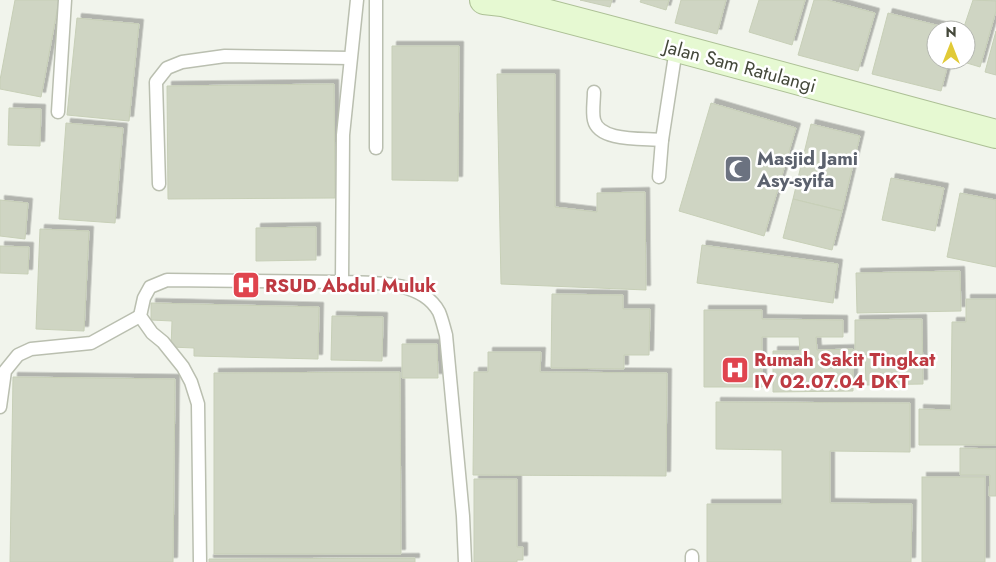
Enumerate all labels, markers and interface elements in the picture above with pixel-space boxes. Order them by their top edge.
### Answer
north arrow [926,20,976,70]
text: N [945,22,957,42]
street label: Jalan Sam Ratulangi [658,32,819,99]
place label: Masjid Jami Asy-syifa [756,145,858,194]
mosque icon: Masjid Jami Asy-syifa [723,154,753,184]
hospital icon: RSUD Abdul Muluk [231,270,261,300]
place label: RSUD Abdul Muluk [265,272,436,299]
place label: Rumah Sakit Tingkat IV 02.07.04 DKT [754,346,935,395]
hospital icon: Rumah Sakit Tingkat IV 02.07.04 DKT [720,355,750,385]

